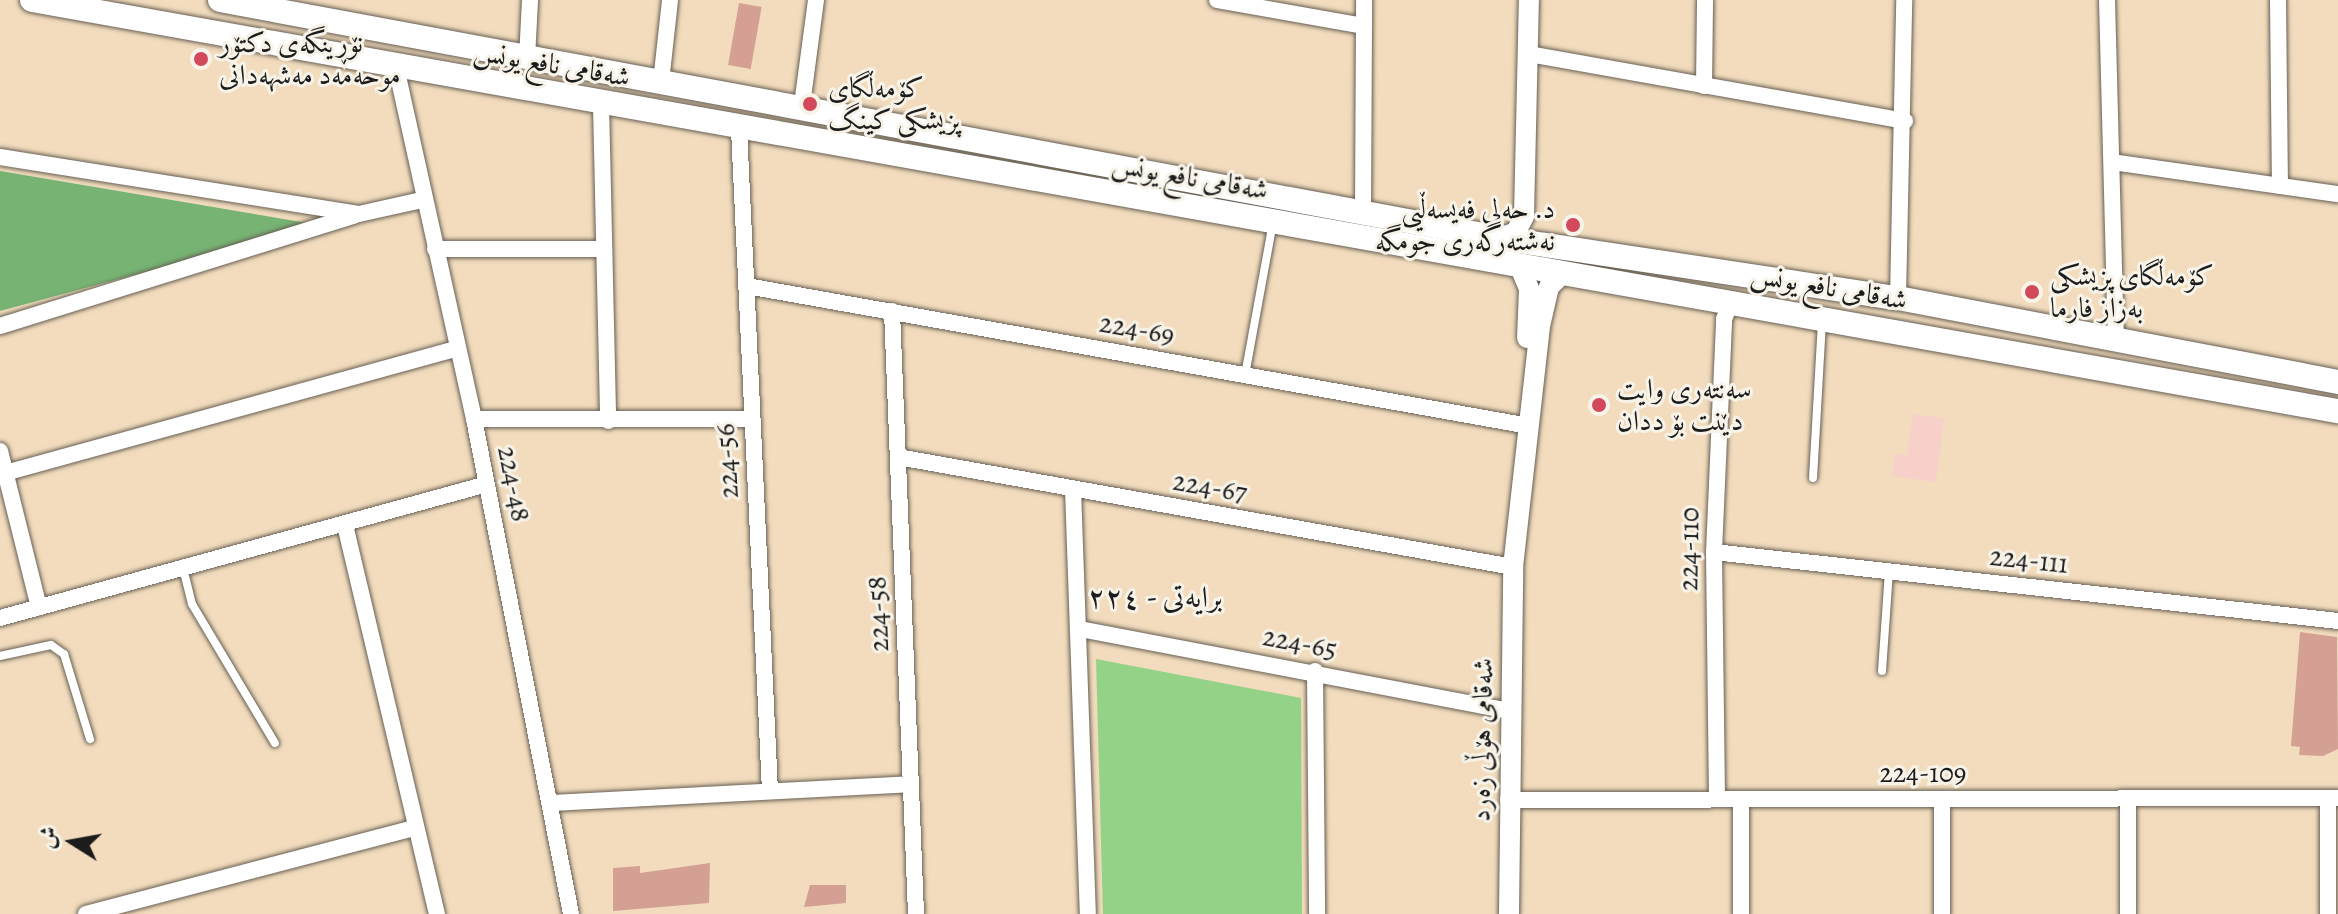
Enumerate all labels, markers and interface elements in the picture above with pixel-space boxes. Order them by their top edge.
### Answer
place label: نۆڕینگەی دکتۆر موحەمەد مەشهەدانی [219,26,401,92]
street label: شەقامی نافع یونس [471,34,633,94]
marker: نۆڕینگەی دکتۆر موحەمەد مەشهەدانی [190,48,212,70]
place label: کۆمەڵگای پزیشکی کینگ [828,71,960,137]
marker: کۆمەڵگای پزیشکی کینگ [799,93,821,115]
street label: شەقامی نافع یونس [1109,147,1271,207]
place label: د. حەلی فەیسەڵیی نەشتەرگەری جومگە [1375,192,1555,258]
marker: د. حەلی فەیسەڵیی نەشتەرگەری جومگە [1562,214,1584,236]
street label: شەقامی نافع یونس [1748,257,1910,317]
place label: کۆمەڵگای پزیشکی بەزاز فارما [2050,259,2214,325]
marker: کۆمەڵگای پزیشکی بەزاز فارما [2021,281,2043,303]
street label: 224-69 [1097,306,1177,352]
place label: سەنتەری وایت دێنت بۆ ددان [1617,372,1752,438]
marker: سەنتەری وایت دێنت بۆ ددان [1588,394,1610,416]
street label: 224-56 [708,423,746,499]
street label: 224-48 [490,443,538,525]
street label: 224-67 [1170,464,1250,510]
street label: 224-110 [1671,507,1707,591]
street label: 224-111 [1988,539,2070,581]
street label: 224-58 [860,576,896,652]
district label: برایەتی - ٢٢٤ [1087,579,1223,615]
street label: 224-65 [1260,619,1340,667]
street label: شەقامی هۆڵی زەرد [1464,658,1500,822]
street label: 224-109 [1879,756,1967,790]
north arrow [32,802,112,882]
text: ش [32,824,65,851]

